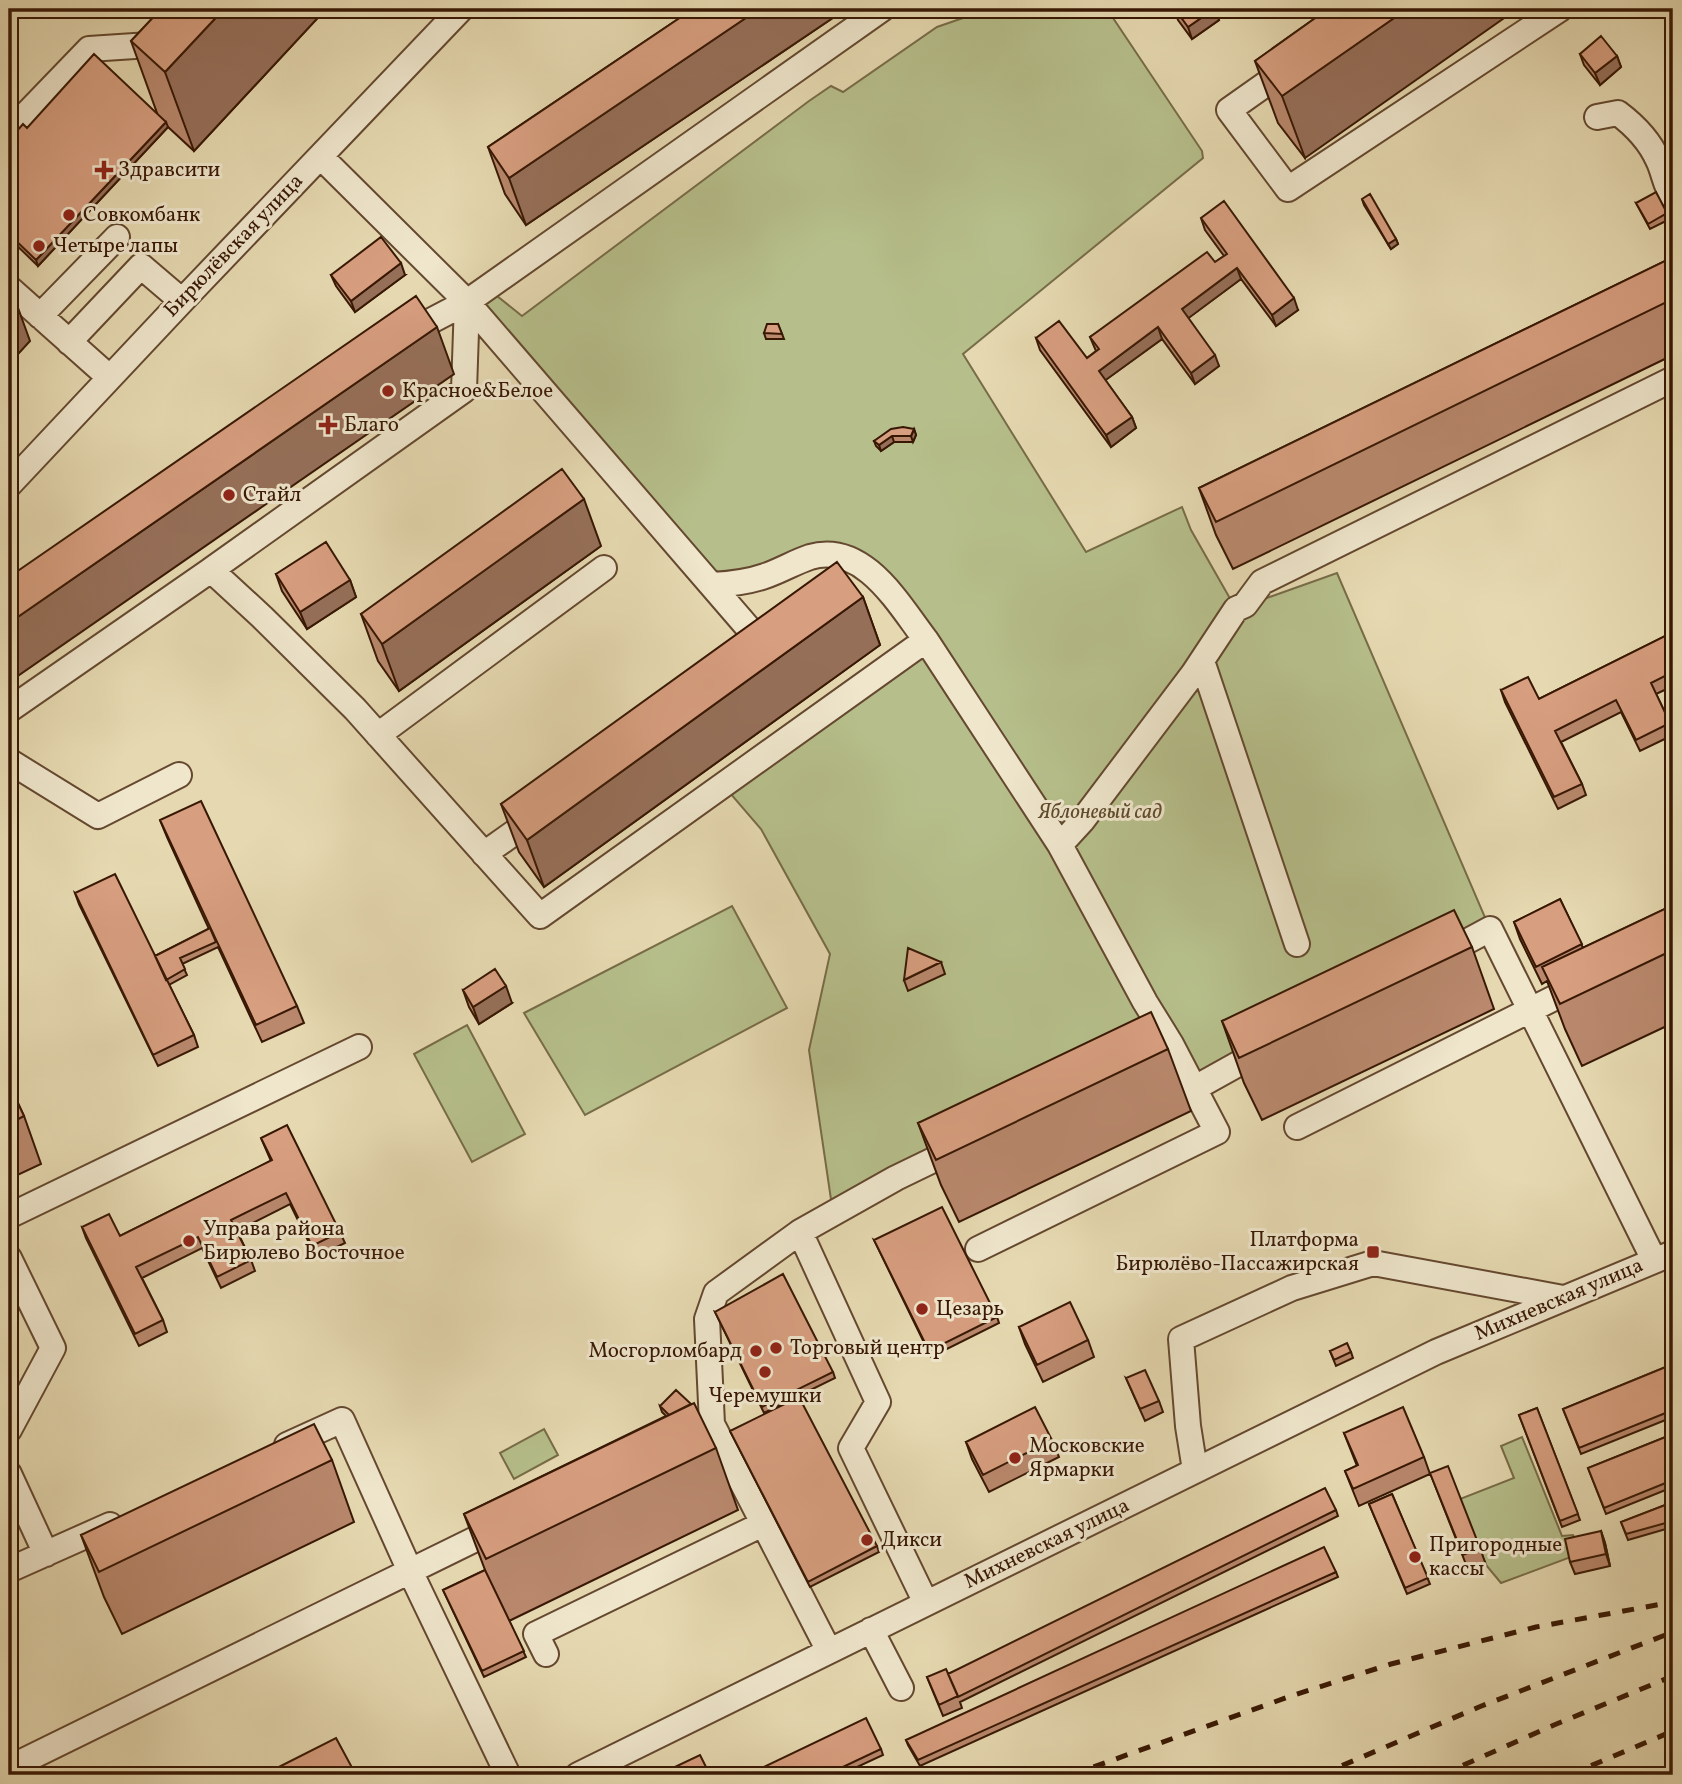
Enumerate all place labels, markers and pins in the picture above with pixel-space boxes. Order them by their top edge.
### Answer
place label: Здравсити [118,156,221,185]
marker: Здравсити [96,162,112,178]
place label: Совкомбанк [83,201,200,230]
marker: Совкомбанк [61,207,77,223]
place label: Четыре лапы [53,232,178,261]
marker: Четыре лапы [31,238,47,254]
place label: Красное&Белое [402,377,553,406]
marker: Красное&Белое [380,383,396,399]
place label: Благо [344,411,399,440]
marker: Благо [318,415,338,435]
place label: Стайл [243,481,301,510]
marker: Стайл [221,487,237,503]
place label: Управа района Бирюлево Восточное [203,1215,405,1268]
place label: Платформа Бирюлёво-Пассажирская [1115,1226,1359,1279]
marker: Управа района Бирюлево Восточное [181,1233,197,1249]
marker: Платформа Бирюлёво-Пассажирская [1365,1244,1381,1260]
place label: Цезарь [936,1295,1004,1324]
marker: Цезарь [914,1301,930,1317]
place label: Торговый центр [790,1334,945,1363]
place label: Мосгорломбард [589,1337,742,1366]
marker: Торговый центр [768,1340,784,1356]
marker: Мосгорломбард [748,1343,764,1359]
marker: Черемушки [757,1364,773,1380]
place label: Черемушки [708,1382,822,1411]
place label: Московские Ярмарки [1029,1432,1145,1485]
marker: Московские Ярмарки [1007,1450,1023,1466]
place label: Дикси [881,1526,942,1555]
place label: Пригородные кассы [1429,1531,1562,1584]
marker: Дикси [859,1532,875,1548]
marker: Пригородные кассы [1407,1549,1423,1565]

